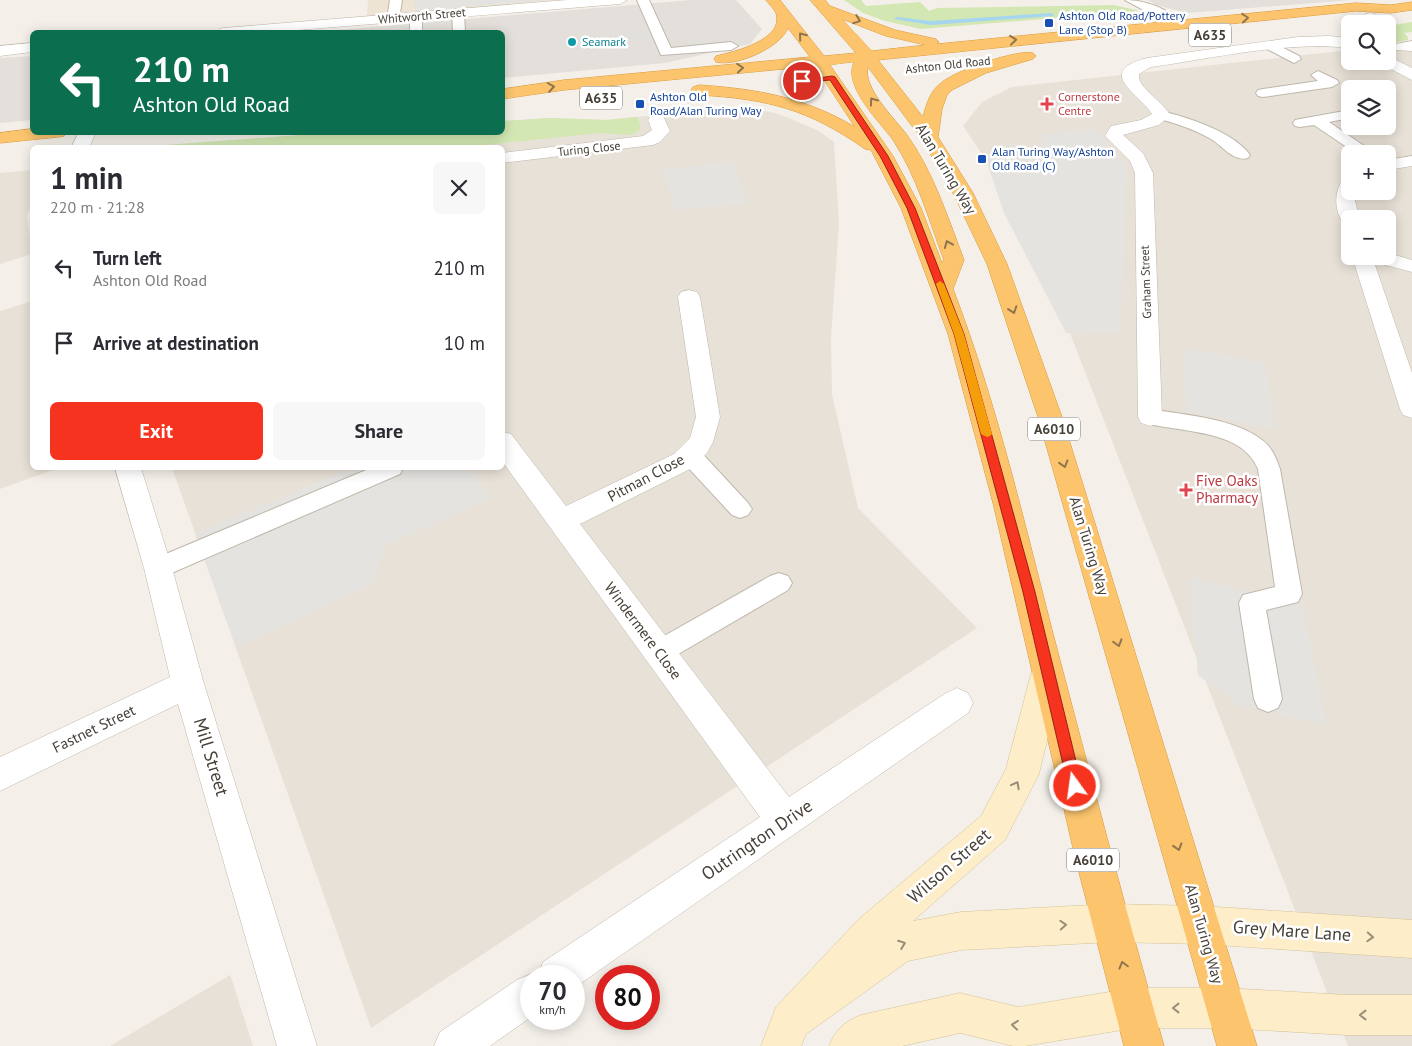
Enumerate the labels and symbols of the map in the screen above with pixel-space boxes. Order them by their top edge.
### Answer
street label: Whitworth Street [378,4,466,27]
place label: Ashton Old Road/Pottery Lane (Stop B) [1059,8,1186,37]
one-way arrow [1241,12,1249,23]
one-way arrow [852,14,861,25]
marker: Ashton Old Road/Pottery Lane (Stop B) [1043,17,1055,29]
road number: A635 [1189,24,1231,46]
one-way arrow [800,33,808,42]
place label: Seamark [582,34,626,49]
one-way arrow [1009,35,1017,46]
marker: Seamark [566,36,578,48]
street label: Ashton Old Road [905,53,991,76]
pin [781,60,823,102]
one-way arrow [737,63,745,74]
one-way arrow [546,82,555,92]
road number: A635 [580,86,622,110]
place label: Ashton Old Road/Alan Turing Way [650,89,762,118]
place label: Cornerstone Centre [1058,89,1120,118]
one-way arrow [870,97,879,107]
marker: Cornerstone Centre [1040,97,1054,111]
marker: Ashton Old Road/Alan Turing Way [634,98,646,110]
street label: Alan Turing Way [912,120,981,218]
street label: Turing Close [557,138,621,159]
place label: Alan Turing Way/Ashton Old Road (C) [992,144,1114,173]
marker: Alan Turing Way/Ashton Old Road (C) [976,153,988,165]
one-way arrow [943,240,954,249]
street label: Graham Street [1137,245,1154,319]
one-way arrow [1007,305,1017,314]
road number: A6010 [1028,418,1080,440]
street label: Pitman Close [604,449,687,506]
one-way arrow [1059,460,1069,468]
place label: Five Oaks Pharmacy [1196,471,1258,507]
marker: Five Oaks Pharmacy [1180,484,1192,496]
street label: Alan Turing Way [1065,494,1114,598]
street label: Windermere Close [601,578,686,683]
one-way arrow [1113,639,1123,647]
street label: Fastnet Street [49,700,138,757]
street label: Mill Street [189,715,234,799]
position arrow [1048,759,1100,811]
one-way arrow [1010,781,1020,790]
street label: Outrington Drive [697,794,817,885]
street label: Wilson Street [902,823,995,908]
one-way arrow [1173,843,1183,851]
road number: A6010 [1067,848,1119,872]
street label: Alan Turing Way [1181,882,1228,986]
street label: Grey Mare Lane [1232,915,1352,946]
one-way arrow [1059,920,1067,931]
one-way arrow [1366,931,1374,942]
one-way arrow [897,940,906,950]
one-way arrow [1118,961,1129,970]
speed limit sign: 80 [595,965,660,1030]
one-way arrow [1172,1003,1180,1013]
one-way arrow [1359,1010,1367,1020]
one-way arrow [1011,1020,1019,1031]

